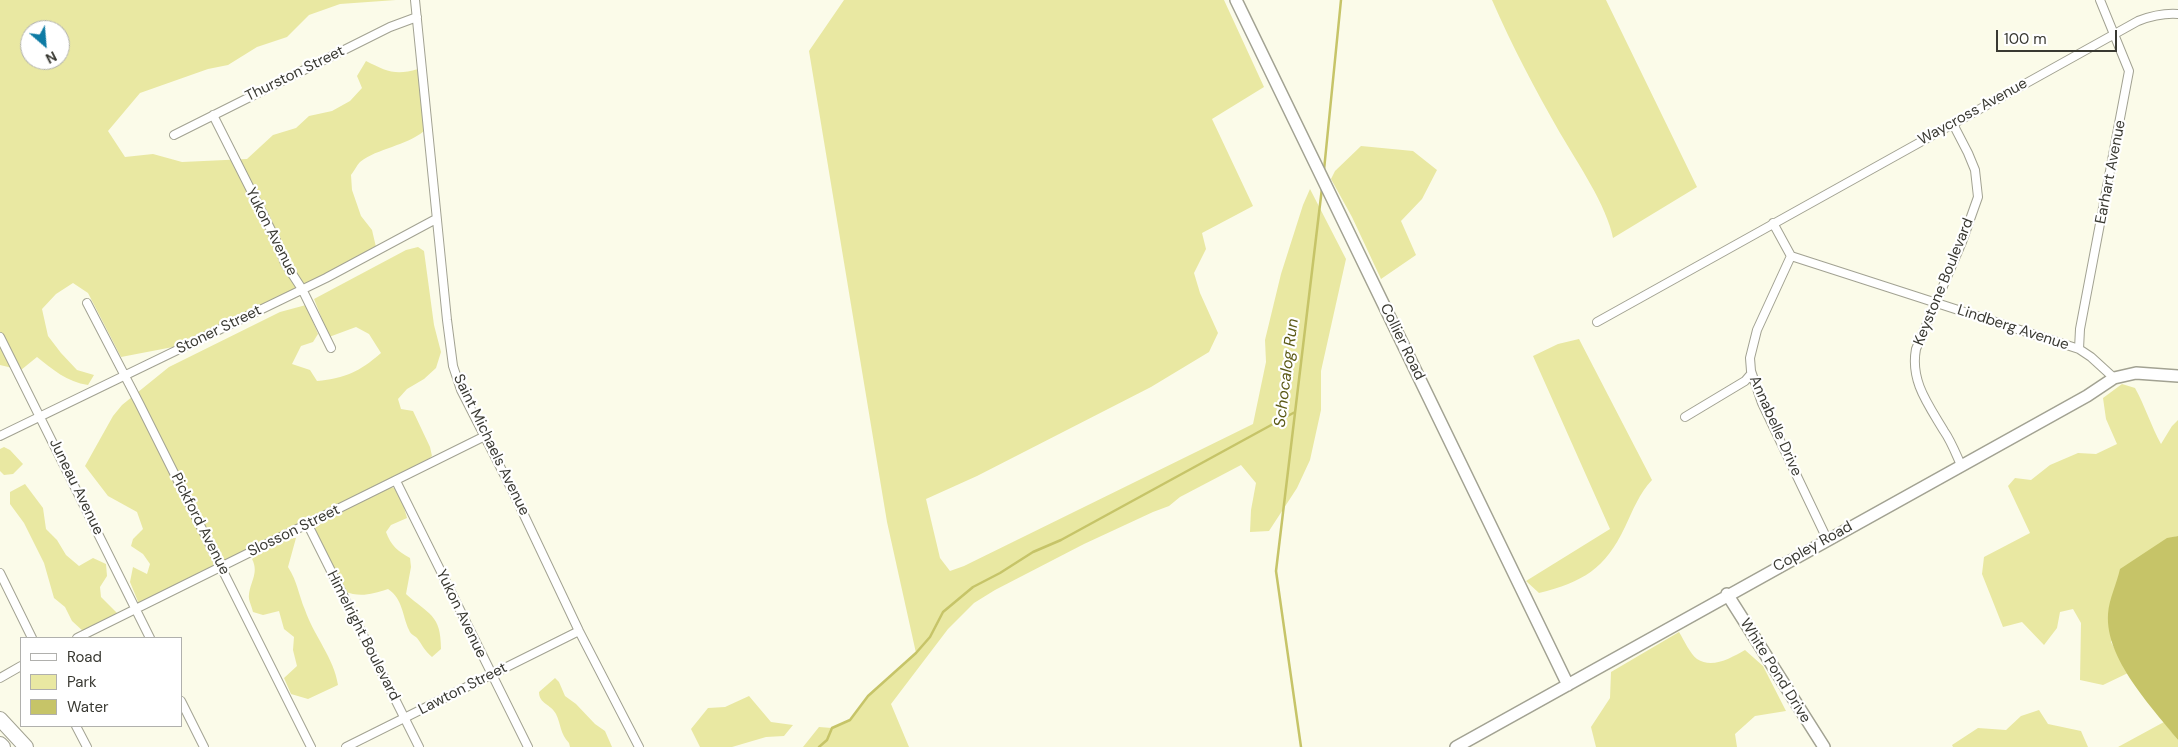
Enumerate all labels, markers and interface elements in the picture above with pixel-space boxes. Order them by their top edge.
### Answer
north arrow [20,20,70,70]
scale bar [1998,20,2119,52]
text: 100 m [2004,29,2047,49]
street label: Thurston Street [242,42,348,106]
text: N [43,47,60,68]
street label: Waycross Avenue [1915,75,2031,149]
street label: Earhart Avenue [2092,119,2130,225]
street label: Yukon Avenue [241,185,301,279]
street label: Keystone Boulevard [1910,216,1978,348]
street label: Collier Road [1376,301,1428,383]
street label: Lindberg Avenue [1955,301,2071,355]
street label: Stoner Street [174,302,264,358]
water label: Schocalog Run [1271,318,1303,428]
street label: Saint Michaels Avenue [449,371,533,519]
street label: Annabelle Drive [1745,373,1805,479]
street label: Juneau Avenue [45,436,107,538]
street label: Pickford Avenue [167,470,233,578]
street label: Slosson Street [245,501,343,561]
street label: Copley Road [1770,518,1856,576]
street label: Yukon Avenue [432,567,490,661]
street label: Himelright Boulevard [322,568,404,704]
street label: White Pond Drive [1736,616,1814,726]
legend [20,637,182,727]
text: Road [67,647,102,667]
street label: Lawton Street [416,659,510,719]
text: Park [67,672,97,692]
text: Water [67,697,108,717]

